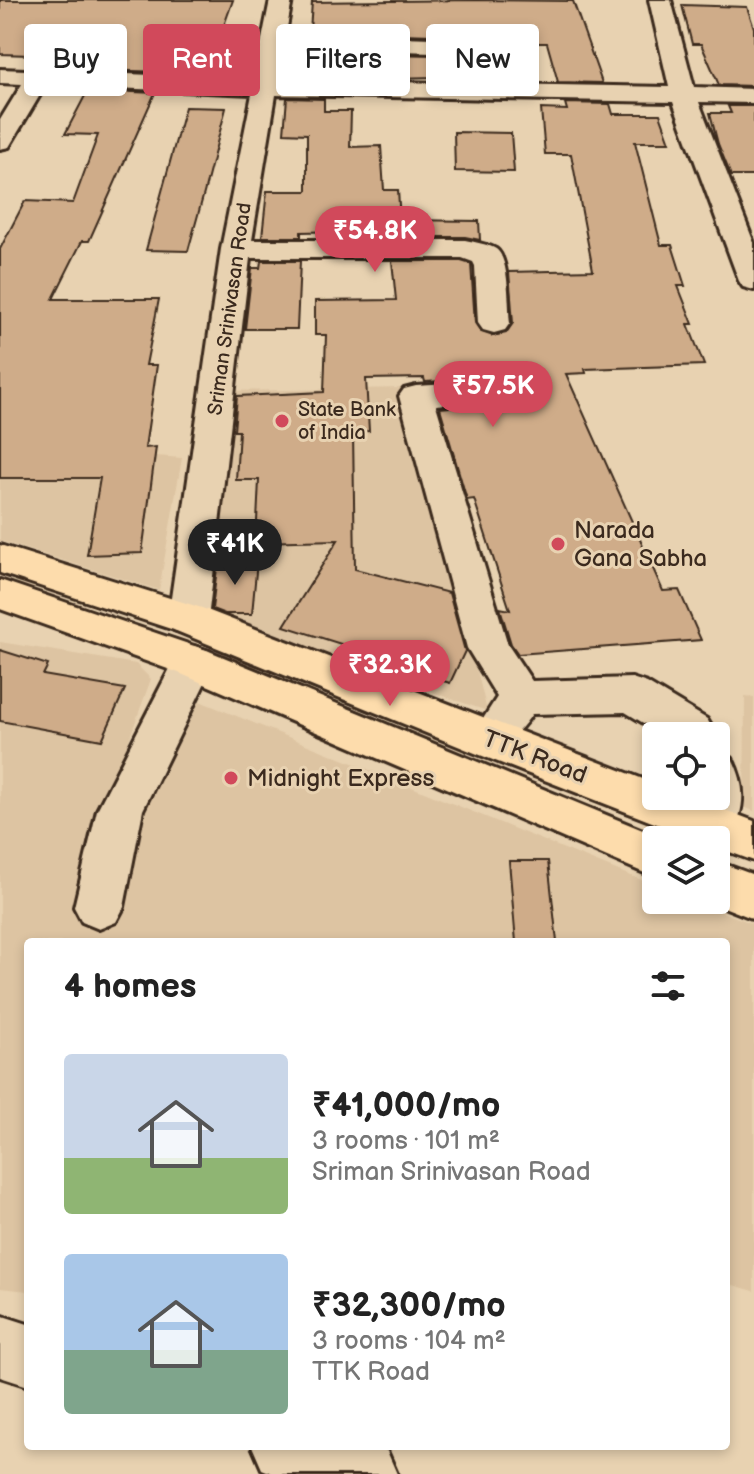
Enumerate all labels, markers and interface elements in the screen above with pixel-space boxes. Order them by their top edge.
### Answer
chip: Buy [24,24,127,96]
chip: Rent [143,24,260,96]
chip: Filters [276,24,410,96]
chip: New [426,24,539,96]
street label: Sriman Srinivasan Road [203,201,257,417]
pin: ₹54.8K [310,206,440,274]
text: ₹54.8K [333,216,417,247]
pin: ₹57.5K [428,361,558,429]
text: ₹57.5K [452,371,534,402]
place label: State Bank of India [298,398,396,445]
marker: State Bank of India [273,412,291,430]
place label: Narada Gana Sabha [574,516,707,573]
pin: ₹41K [188,519,282,587]
text: ₹41K [206,529,264,560]
marker: Narada Gana Sabha [549,535,567,553]
pin: ₹32.3K [325,640,455,708]
text: ₹32.3K [348,650,432,681]
map controls [642,722,730,914]
button: locate [642,722,730,810]
street label: TTK Road [479,724,591,790]
place label: Midnight Express [247,764,434,793]
marker: Midnight Express [222,769,240,787]
button: layers [642,826,730,914]
icon: filters [646,964,690,1008]
text: 4 homes [64,966,196,1007]
text: ₹41,000/mo [312,1085,501,1126]
icon: home [128,1086,224,1182]
text: 3 rooms · 101 m² [312,1126,500,1157]
text: Sriman Srinivasan Road [312,1157,591,1188]
text: ₹32,300/mo [312,1285,506,1326]
icon: home [128,1286,224,1382]
text: 3 rooms · 104 m² [312,1326,506,1357]
text: TTK Road [312,1357,430,1388]

